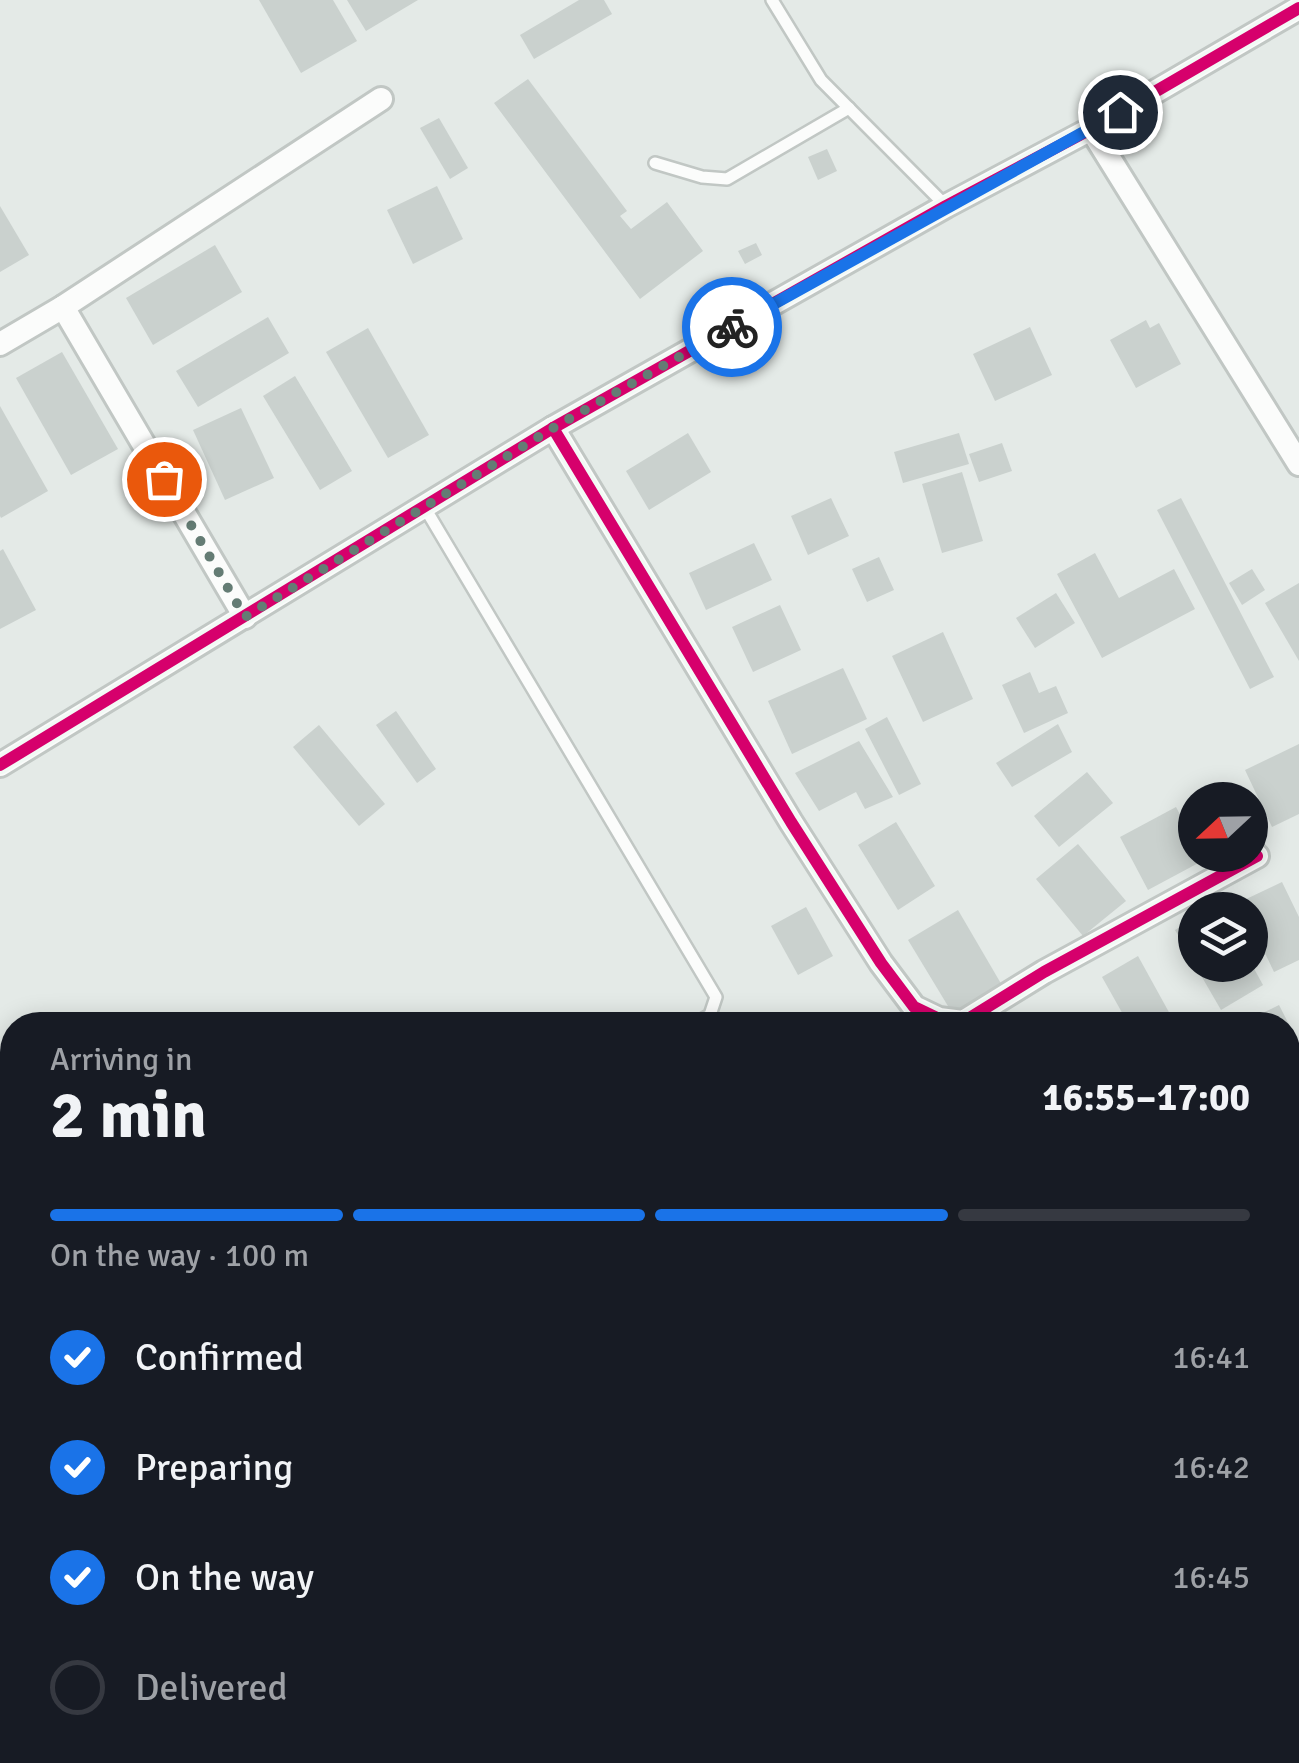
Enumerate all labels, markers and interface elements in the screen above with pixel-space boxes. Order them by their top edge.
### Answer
pin [1078,70,1163,155]
icon: home [1093,85,1148,140]
courier [682,277,782,377]
icon: bike [705,300,760,355]
pin [122,437,207,522]
icon: bag [137,452,192,507]
north arrow [1178,782,1268,872]
map controls [1178,782,1268,982]
button: layers [1178,892,1268,982]
text: Arriving in [50,1040,192,1079]
text: 16:55–17:00 [1042,1074,1250,1121]
text: 2 min [50,1076,207,1156]
text: On the way · 100 m [50,1236,309,1275]
icon: check [50,1330,105,1385]
text: Confirmed [135,1334,304,1381]
text: 16:41 [1172,1338,1250,1377]
icon: check [50,1440,105,1495]
text: Preparing [135,1444,293,1491]
text: 16:42 [1172,1448,1250,1487]
icon: check [50,1550,105,1605]
text: On the way [135,1554,314,1601]
text: 16:45 [1172,1558,1250,1597]
text: Delivered [135,1664,288,1711]

